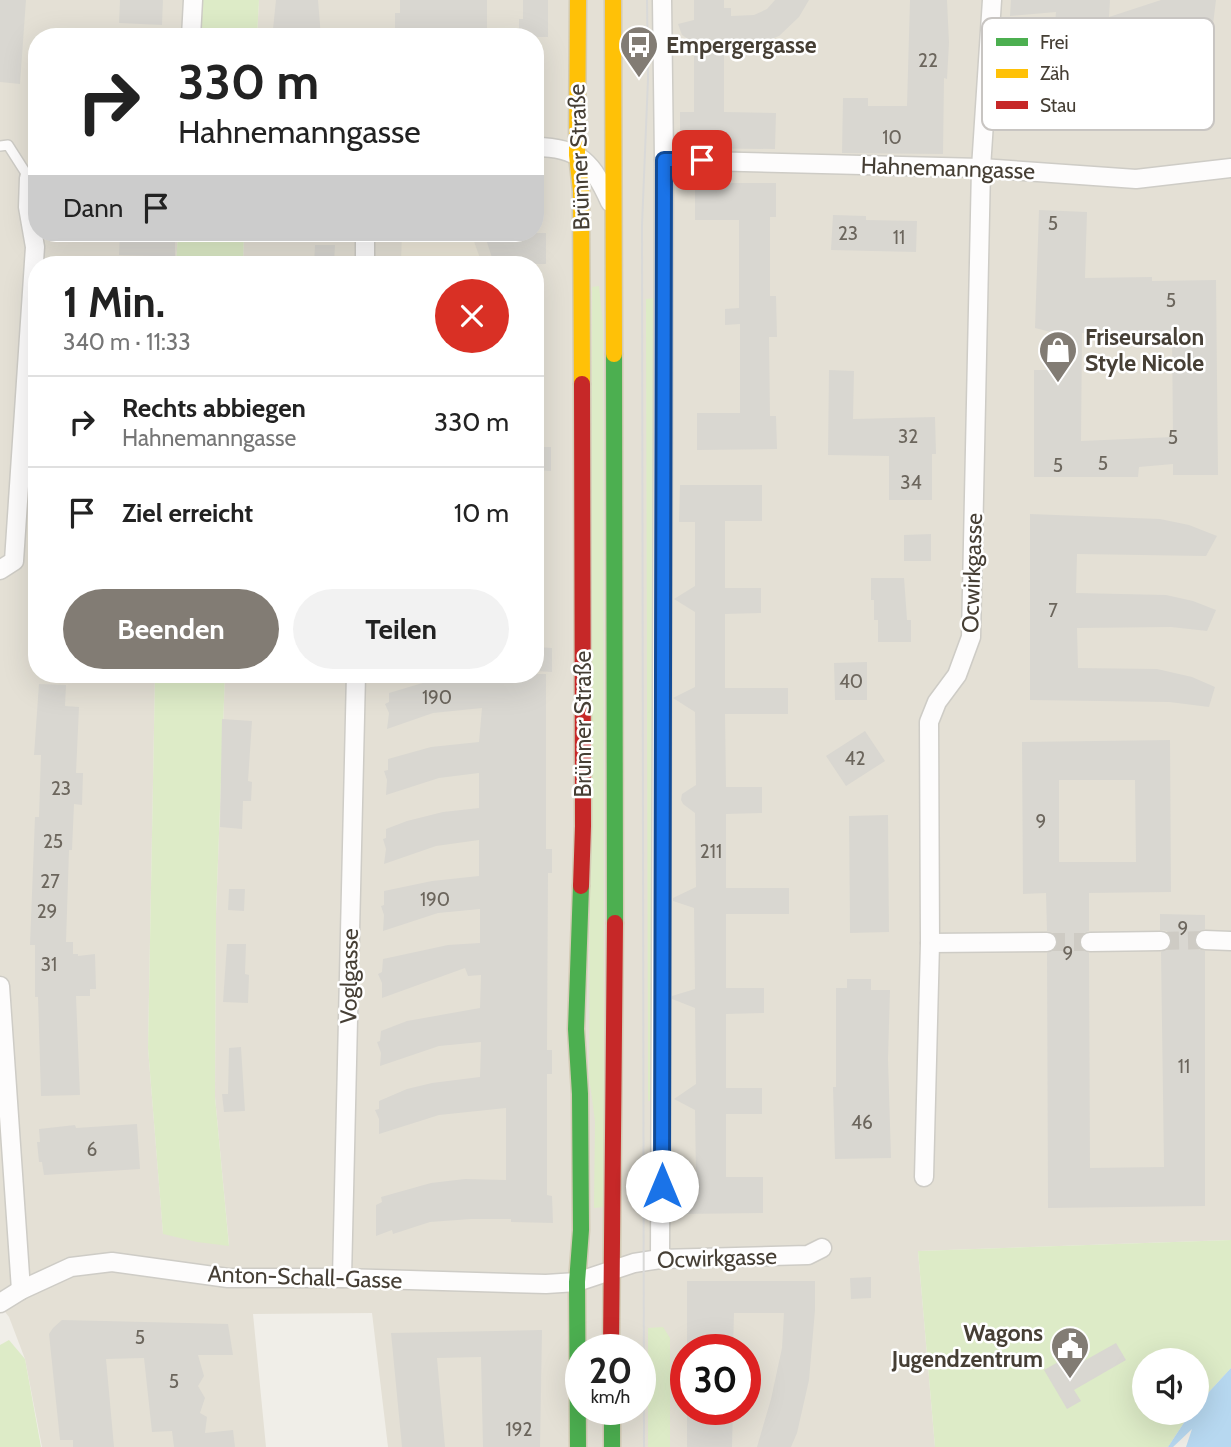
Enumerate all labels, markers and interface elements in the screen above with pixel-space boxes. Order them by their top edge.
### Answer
legend [982,18,1214,130]
bus stop icon: Empergergasse [618,24,660,79]
place label: Empergergasse [666,31,817,59]
text: Frei [1040,31,1069,54]
house number: 22 [918,49,938,72]
text: 330 m [178,52,319,111]
icon: right [63,56,154,147]
text: Zäh [1040,62,1070,85]
street label: Brünner Straße [562,83,596,231]
text: Stau [1040,94,1076,117]
text: Hahnemanngasse [178,112,421,151]
house number: 10 [882,126,902,149]
pin [672,130,732,190]
icon: arrive [683,141,721,179]
street label: Hahnemanngasse [860,151,1036,185]
icon: arrive [137,189,175,227]
text: Dann [63,192,123,224]
house number: 5 [1048,212,1058,235]
house number: 23 [838,222,858,245]
house number: 11 [893,226,905,249]
text: 1 Min. [63,276,165,328]
button: close [435,279,509,353]
house number: 5 [1166,289,1176,312]
place label: Friseursalon Style Nicole [1085,323,1204,377]
text: 340 m · 11:33 [63,328,191,356]
shop icon: Friseursalon Style Nicole [1037,329,1079,384]
text: Rechts abbiegen [122,392,306,424]
icon: right [63,403,101,441]
text: 330 m [434,406,509,438]
text: Hahnemanngasse [122,424,296,452]
house number: 32 [898,425,918,448]
house number: 5 [1168,426,1178,449]
house number: 5 [1098,452,1108,475]
house number: 5 [1053,454,1063,477]
house number: 34 [900,471,922,494]
icon: arrive [63,494,101,532]
text: Ziel erreicht [122,497,253,529]
text: 10 m [454,497,509,529]
street label: Ocwirkgasse [956,512,988,633]
button: Beenden [63,589,279,669]
button: Teilen [293,589,509,669]
house number: 7 [1048,599,1058,622]
street label: Brünner Straße [569,650,597,797]
house number: 40 [839,670,863,693]
house number: 190 [422,686,452,709]
house number: 42 [845,747,865,770]
house number: 23 [51,777,71,800]
house number: 9 [1036,810,1046,833]
house number: 25 [43,830,63,853]
house number: 211 [700,840,722,863]
house number: 27 [40,870,60,893]
house number: 190 [420,888,450,911]
house number: 29 [37,900,57,923]
house number: 9 [1178,917,1188,940]
street label: Voglgasse [334,928,364,1024]
house number: 9 [1063,942,1073,965]
house number: 31 [41,953,57,976]
house number: 11 [1178,1055,1190,1078]
house number: 46 [851,1111,873,1134]
house number: 6 [87,1138,97,1161]
position arrow [625,1149,699,1223]
street label: Ocwirkgasse [657,1242,778,1274]
street label: Anton-Schall-Gasse [207,1260,403,1294]
place label: Wagons Jugendzentrum [891,1319,1043,1373]
public building icon: Wagons Jugendzentrum [1049,1325,1091,1380]
house number: 5 [135,1326,145,1349]
speed limit sign: 30 [670,1334,761,1425]
map controls [1132,1348,1209,1425]
button: sound [1132,1348,1209,1425]
text: 20 [589,1349,632,1392]
house number: 5 [169,1370,179,1393]
text: km/h [591,1386,630,1408]
house number: 192 [506,1418,532,1441]

